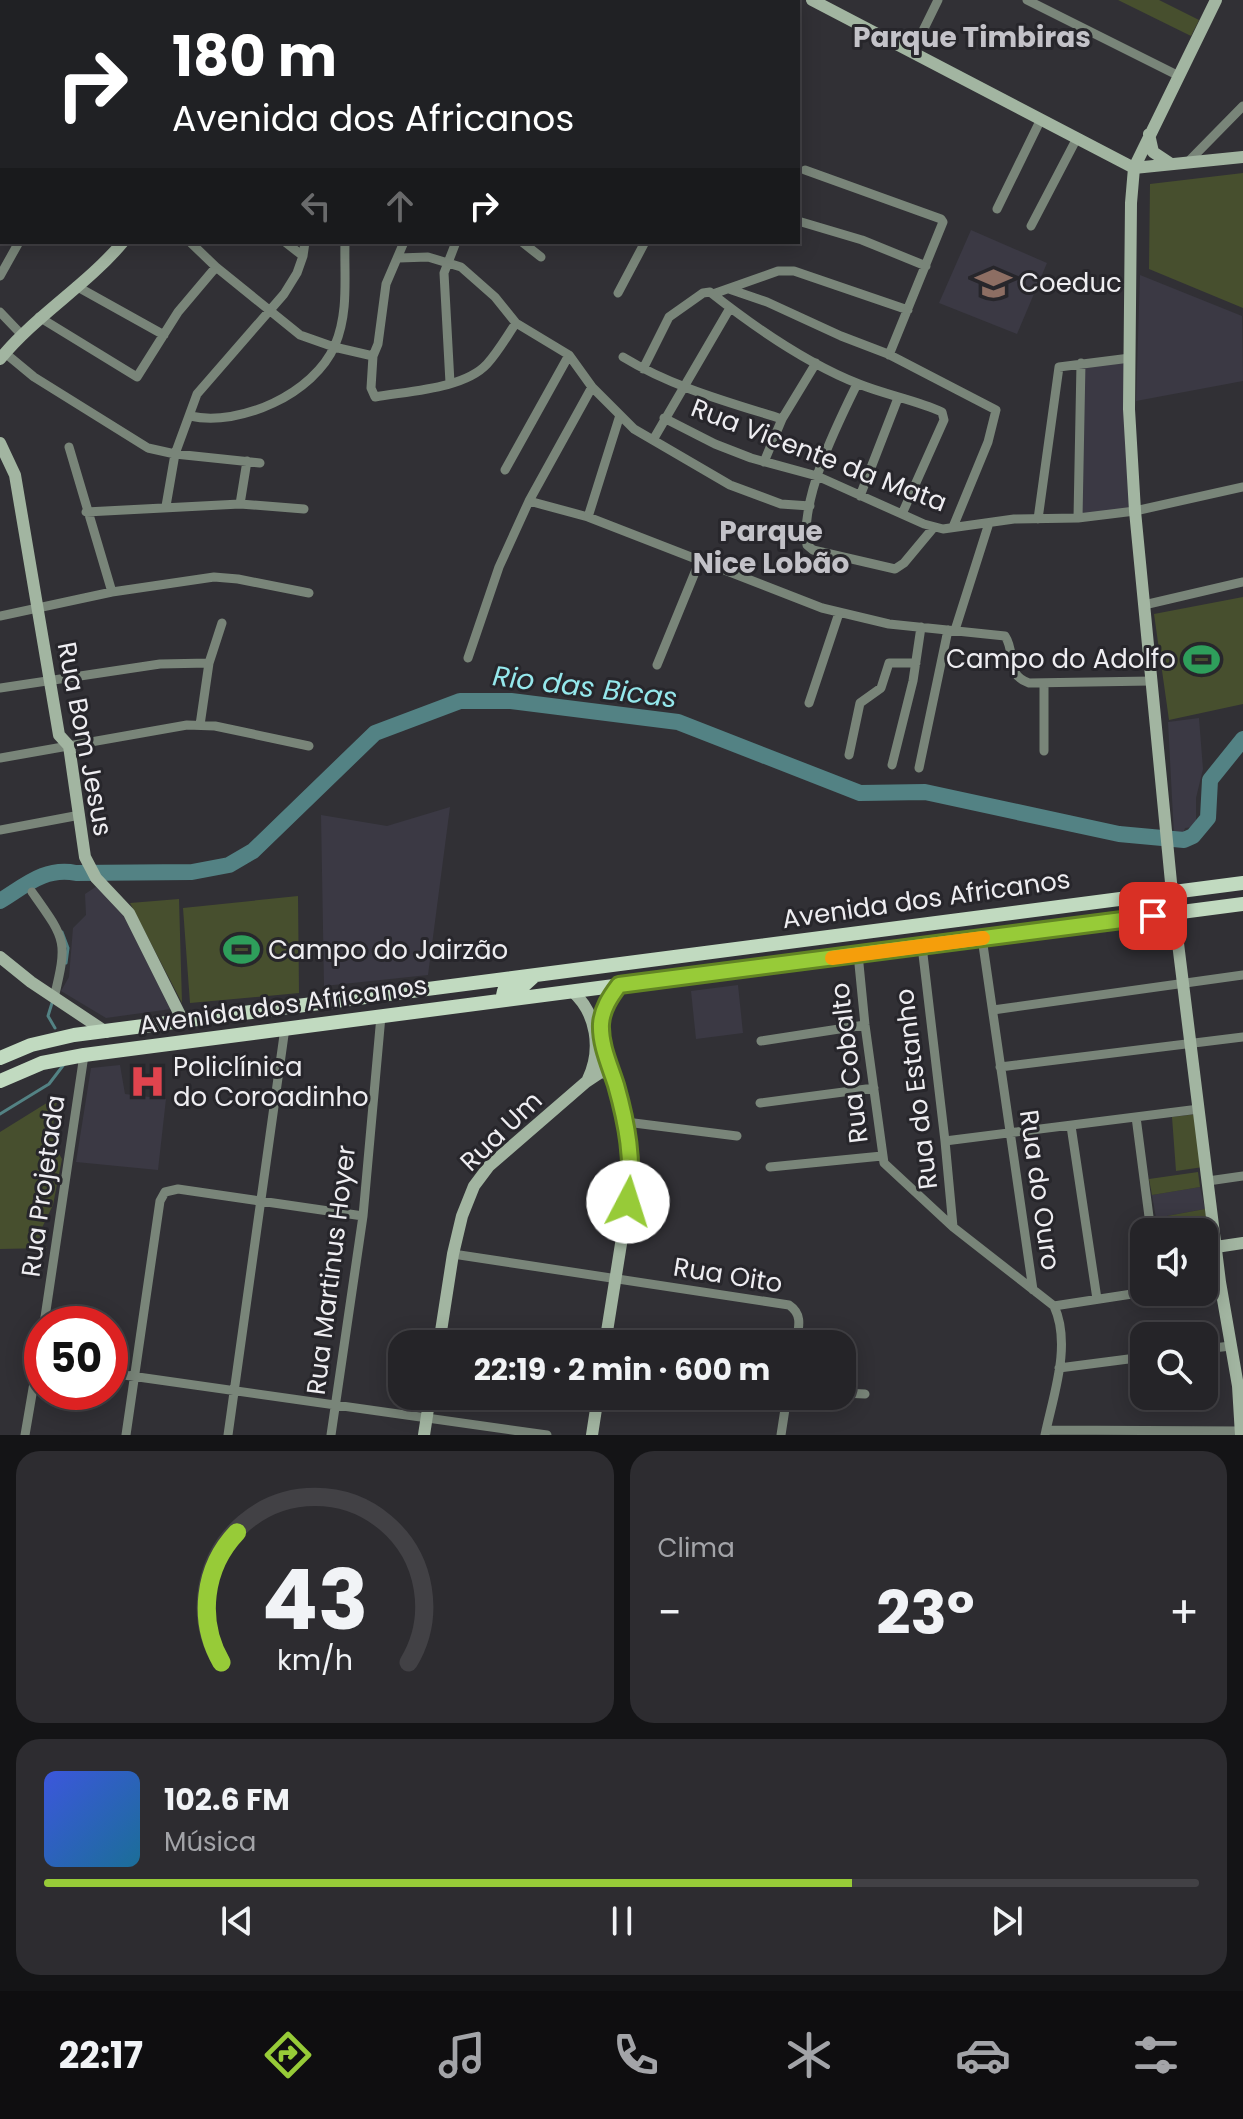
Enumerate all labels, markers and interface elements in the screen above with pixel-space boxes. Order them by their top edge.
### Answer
text: 180 m [172,17,337,96]
district label: Parque Timbiras [853,18,1091,57]
icon: right [40,32,144,136]
text: Avenida dos Africanos [172,93,574,144]
icon: left [294,184,338,228]
icon: ahead [378,184,422,228]
icon: right [462,184,506,228]
school or university icon: Coeduc [974,264,1012,302]
place label: Coeduc [1019,265,1122,301]
street label: Rua Vicente da Mata [686,390,952,520]
district label: Parque Nice Lobão [693,512,849,583]
street label: Rua Bom Jesus [49,639,121,839]
sports icon: Campo do Adolfo [1183,640,1221,678]
place label: Campo do Adolfo [946,641,1176,677]
water label: Rio das Bicas [491,656,679,718]
street label: Avenida dos Africanos [780,861,1072,937]
pin [1119,882,1187,950]
icon: arrive [1131,894,1175,938]
sports icon: Campo do Jairzão [223,931,261,969]
place label: Campo do Jairzão [268,932,508,968]
street label: Avenida dos Africanos [137,967,429,1043]
street label: Rua Cobalto [821,981,877,1145]
street label: Rua do Estanho [886,987,946,1191]
place label: Policlínica do Coroadinho [173,1049,369,1115]
hospital icon: Policlínica do Coroadinho [128,1063,166,1101]
street label: Rua Um [452,1083,550,1179]
street label: Rua Projetada [12,1093,74,1279]
street label: Rua do Ouro [1011,1108,1069,1272]
street label: Rua Martinus Hoyer [298,1143,364,1397]
position arrow [586,1160,670,1244]
map controls [1130,1218,1218,1410]
button: sound [1130,1218,1218,1306]
street label: Rua Oito [671,1249,785,1301]
speed limit sign: 50 [24,1306,128,1410]
button: search [1130,1322,1218,1410]
text: 22:19 · 2 min · 600 m [474,1348,770,1391]
text: Clima [658,1530,735,1566]
text: 43 [261,1542,368,1658]
text: 23° [876,1571,975,1655]
text: − [658,1582,682,1643]
text: + [1169,1582,1199,1643]
text: km/h [277,1640,353,1680]
text: 102.6 FM [164,1778,290,1821]
text: Música [164,1824,256,1860]
icon: previous [215,1899,259,1943]
icon: pause [600,1899,644,1943]
icon: next [985,1899,1029,1943]
icon: directions [260,2027,316,2083]
icon: music [434,2027,490,2083]
icon: phone [608,2027,664,2083]
icon: climate [781,2027,837,2083]
icon: car [955,2027,1011,2083]
icon: filters [1128,2027,1184,2083]
text: 22:17 [59,2030,143,2081]

